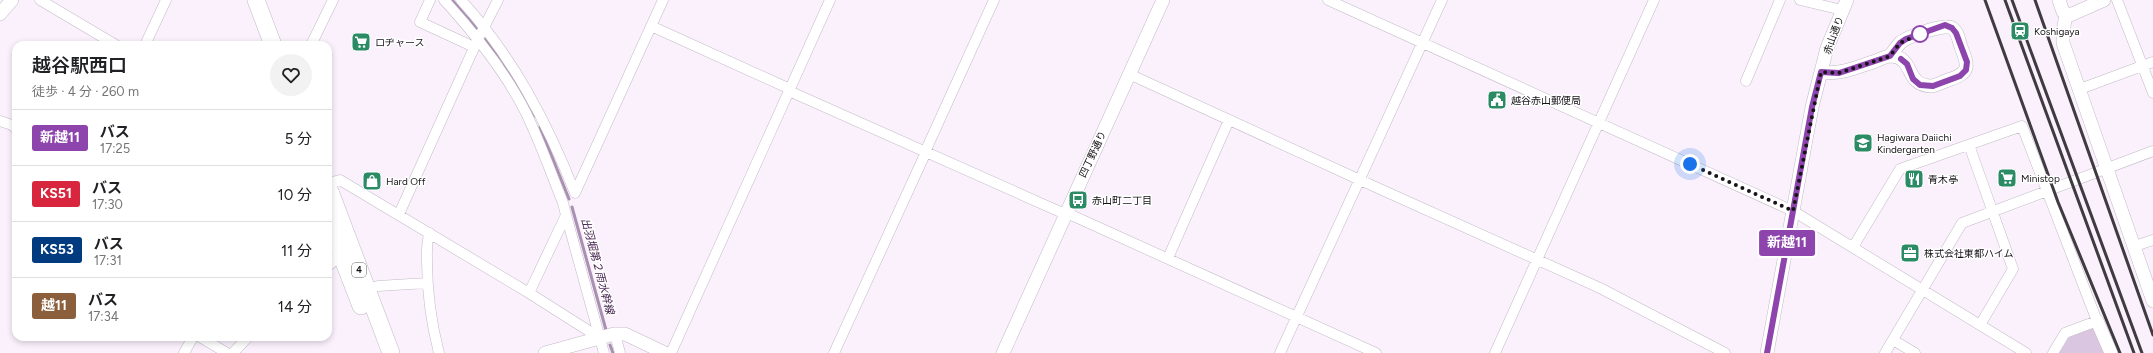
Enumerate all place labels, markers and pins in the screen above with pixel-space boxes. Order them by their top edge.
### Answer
station icon: Koshigaya [2009,20,2031,42]
unlabelled marker [1911,25,1929,43]
place label: Koshigaya [2034,25,2080,38]
supermarket icon: ロヂャース [350,31,372,53]
place label: ロヂャース [375,36,425,49]
public building icon: 越谷赤山郵便局 [1486,89,1508,111]
place label: 越谷赤山郵便局 [1511,94,1581,107]
place label: Hagiwara Daiichi Kindergarten [1877,131,1952,156]
school or university icon: Hagiwara Daiichi Kindergarten [1852,132,1874,154]
supermarket icon: Ministop [1996,167,2018,189]
restaurant icon: 青木亭 [1903,168,1925,190]
shop icon: Hard Off [361,170,383,192]
place label: Ministop [2021,172,2060,185]
place label: 青木亭 [1928,173,1958,186]
place label: Hard Off [386,175,426,188]
bus stop icon: 赤山町二丁目 [1067,189,1089,211]
place label: 赤山町二丁目 [1092,194,1152,207]
office icon: 株式会社東都ハイム [1899,242,1921,264]
place label: 株式会社東都ハイム [1924,247,2014,260]

